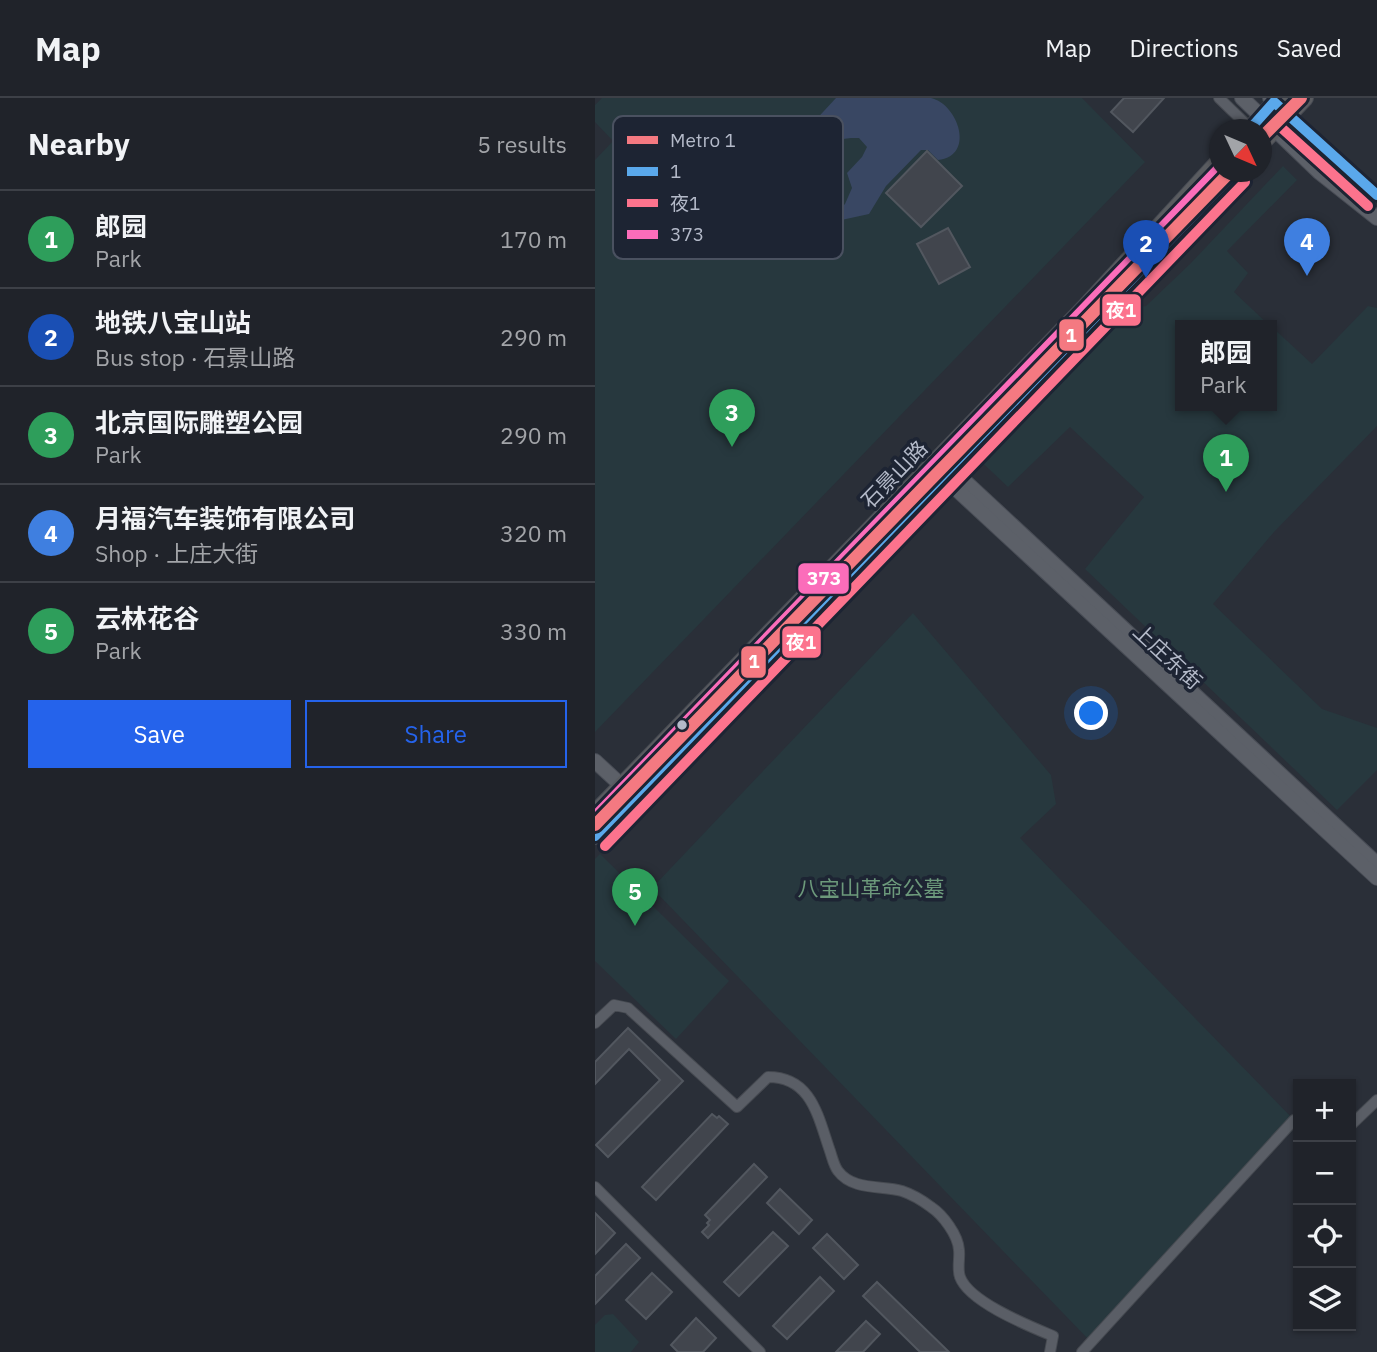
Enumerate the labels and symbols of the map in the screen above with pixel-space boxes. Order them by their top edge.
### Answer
legend [613,116,843,259]
north arrow [1209,119,1272,182]
text: Metro 1 [670,128,736,152]
text: 1 [670,159,681,183]
text: 夜1 [670,191,700,215]
pin: 4 [1284,218,1330,276]
pin: 2 [1123,220,1169,278]
text: 373 [670,222,704,246]
line badge: 夜1 [1101,293,1142,327]
text: 夜1 [1106,298,1137,322]
line badge: 1 [1058,318,1085,352]
text: 1 [1065,323,1077,347]
pin: 3 [709,389,755,447]
street label: 石景山路 [855,434,933,514]
pin: 1 [1203,434,1249,492]
line badge: 373 [797,562,850,595]
text: 373 [807,566,841,590]
street label: 上庄东街 [1128,617,1208,695]
line badge: 夜1 [781,625,822,659]
text: 夜1 [786,630,817,654]
line badge: 1 [740,645,767,679]
text: 1 [748,649,760,673]
your location [1074,696,1108,730]
unlabelled marker [675,718,689,732]
pin: 5 [612,868,658,926]
park label: 八宝山革命公墓 [798,874,945,902]

